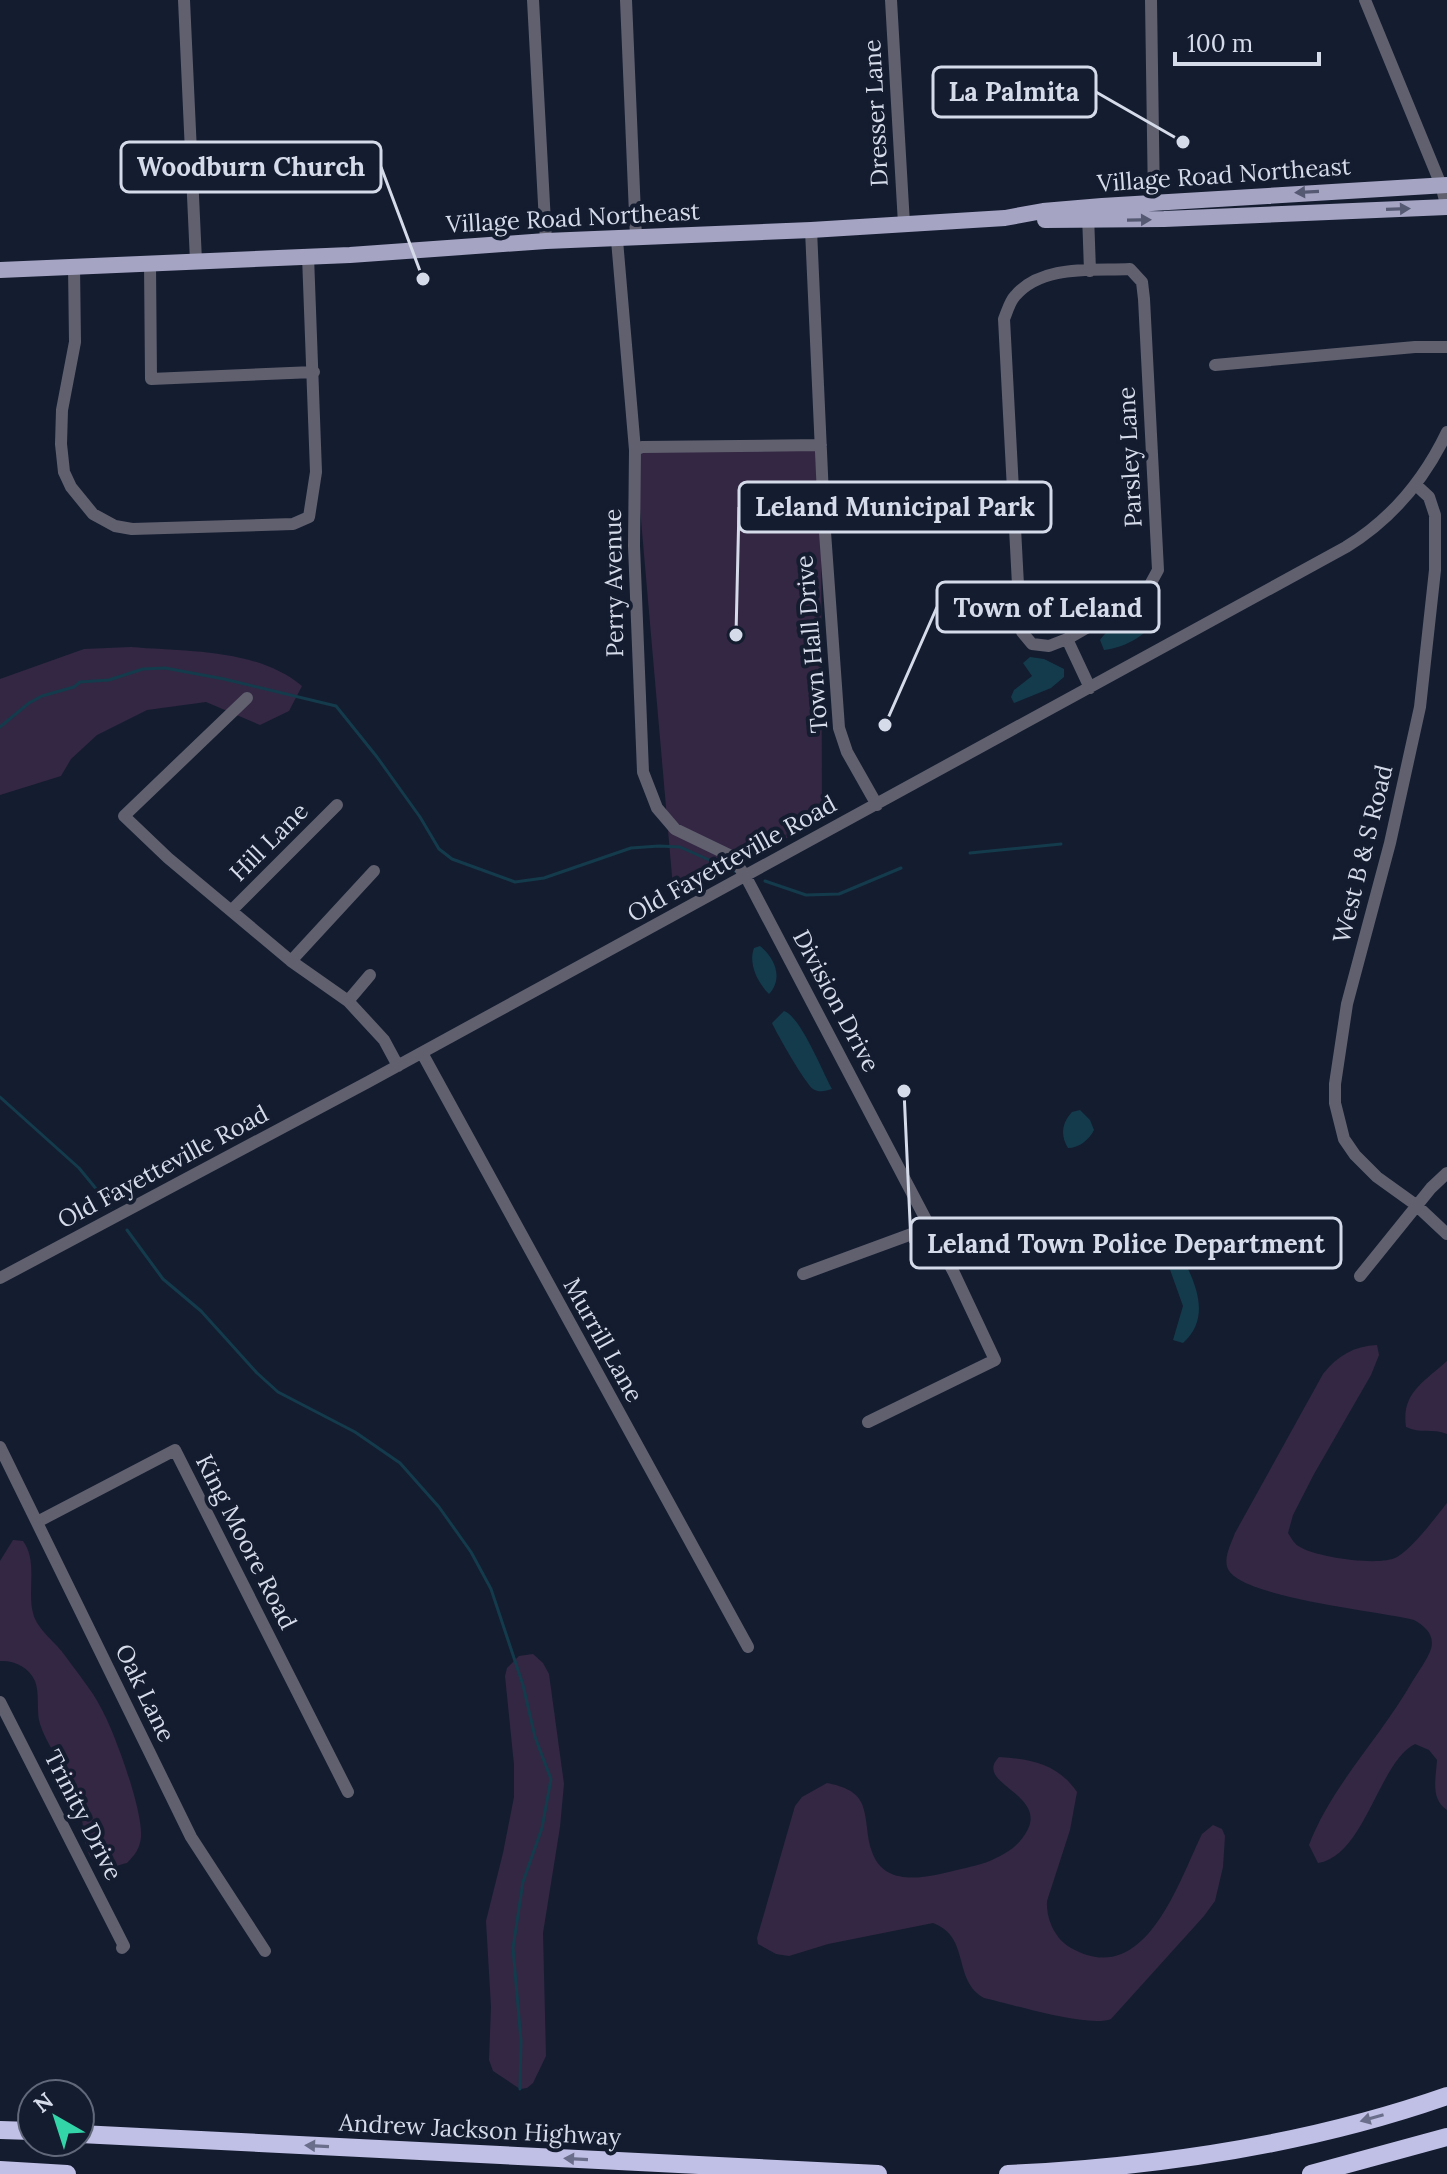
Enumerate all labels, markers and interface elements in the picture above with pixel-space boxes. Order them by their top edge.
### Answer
scale bar [1175,16,1319,66]
text: 100 m [1187,28,1253,59]
street label: Dresser Lane [856,39,895,187]
callout: La Palmita [933,67,1096,117]
text: La Palmita [949,75,1080,108]
callout: Woodburn Church [121,142,381,192]
text: Woodburn Church [137,150,365,183]
street label: Village Road Northeast [1095,150,1352,199]
one-way arrow [1294,186,1319,199]
street label: Village Road Northeast [444,195,701,240]
one-way arrow [1386,202,1411,215]
one-way arrow [1127,214,1152,226]
street label: Parsley Lane [1110,386,1149,528]
callout: Leland Municipal Park [739,482,1051,532]
text: Leland Municipal Park [755,490,1035,523]
street label: Perry Avenue [597,508,630,658]
street label: Town Hall Drive [788,554,835,734]
callout: Town of Leland [937,582,1159,632]
text: Town of Leland [953,591,1143,624]
street label: West B & S Road [1325,762,1400,946]
street label: Old Fayetteville Road [622,788,842,929]
street label: Hill Lane [223,796,315,888]
street label: Division Drive [786,924,887,1077]
street label: Old Fayetteville Road [52,1098,274,1235]
callout: Leland Town Police Department [911,1218,1341,1268]
text: Leland Town Police Department [927,1227,1326,1260]
street label: Murrill Lane [557,1272,650,1407]
street label: King Moore Road [189,1449,304,1635]
street label: Oak Lane [109,1639,182,1747]
street label: Trinity Drive [37,1744,130,1885]
north arrow [16,2078,96,2158]
text: N [28,2086,59,2119]
street label: Andrew Jackson Highway [337,2107,622,2152]
one-way arrow [1360,2113,1385,2125]
one-way arrow [304,2139,329,2152]
one-way arrow [563,2152,588,2165]

